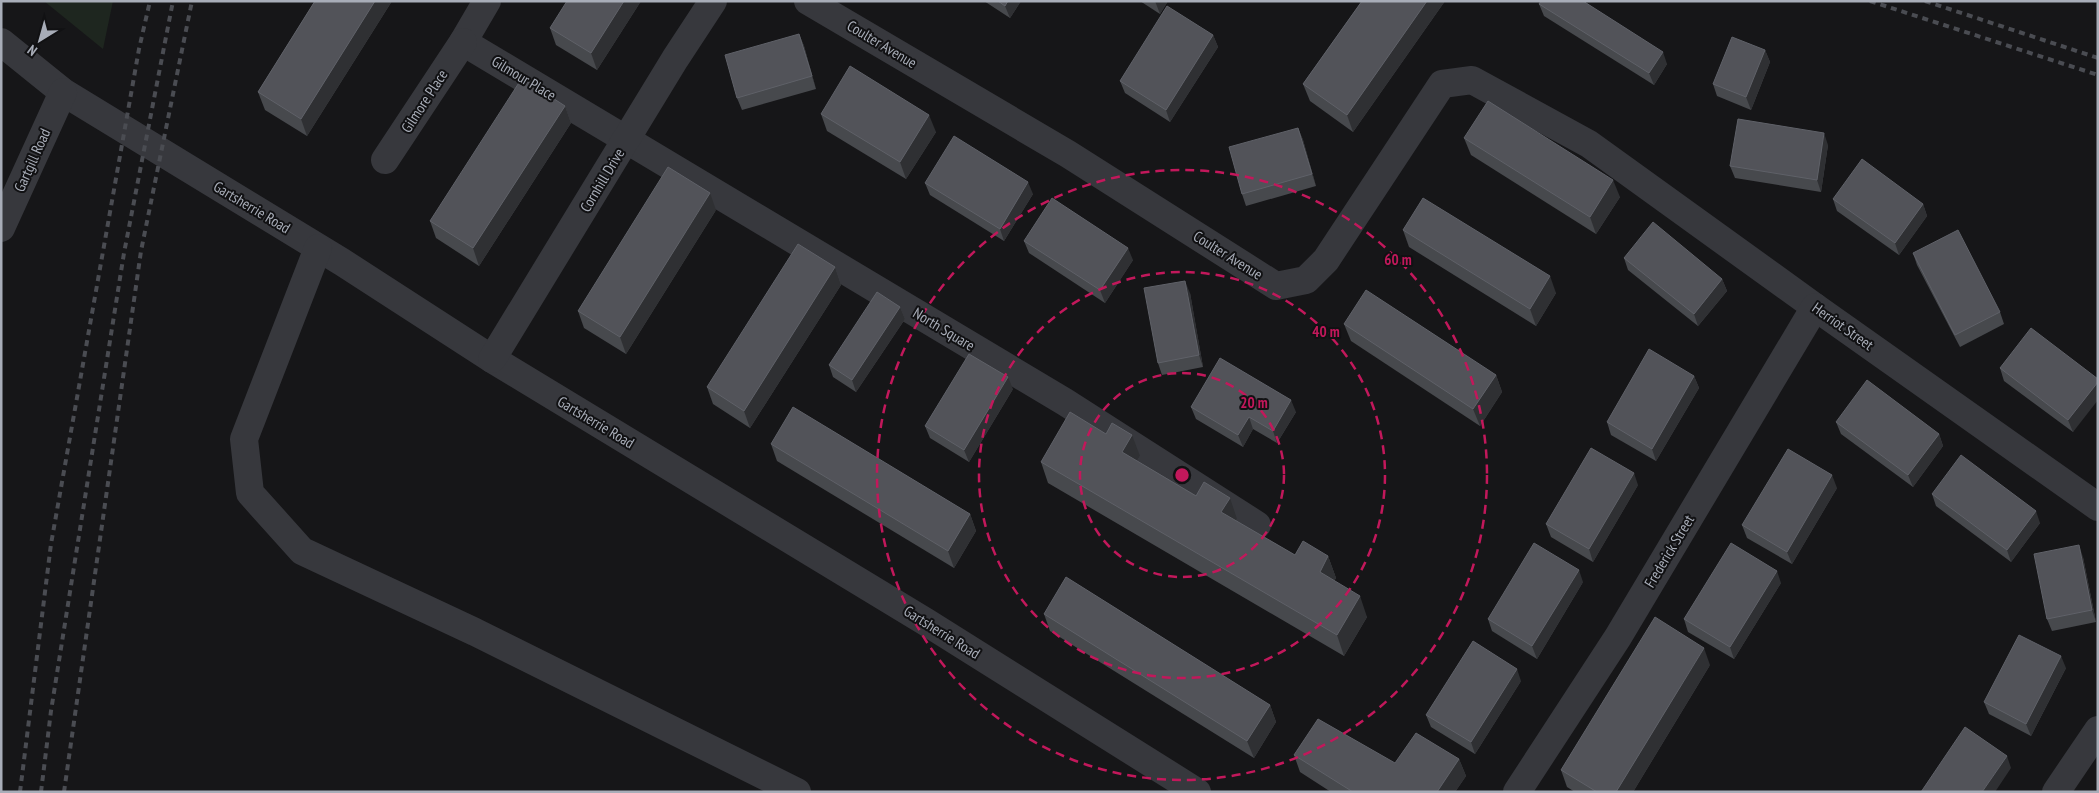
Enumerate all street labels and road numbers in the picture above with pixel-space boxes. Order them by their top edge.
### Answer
street label: Coulter Avenue [844,16,920,72]
street label: Gilmour Place [488,51,560,105]
street label: Gilmore Place [397,66,451,136]
street label: Gartgill Road [10,125,54,195]
street label: Cornhill Drive [576,145,628,215]
street label: Gartsherrie Road [210,177,294,237]
street label: Coulter Avenue [1190,226,1266,284]
street label: Herriot Street [1809,298,1877,354]
street label: North Square [910,303,978,355]
street label: Gartsherrie Road [554,392,638,452]
street label: Frederick Street [1640,511,1698,591]
street label: Gartsherrie Road [900,601,984,663]

